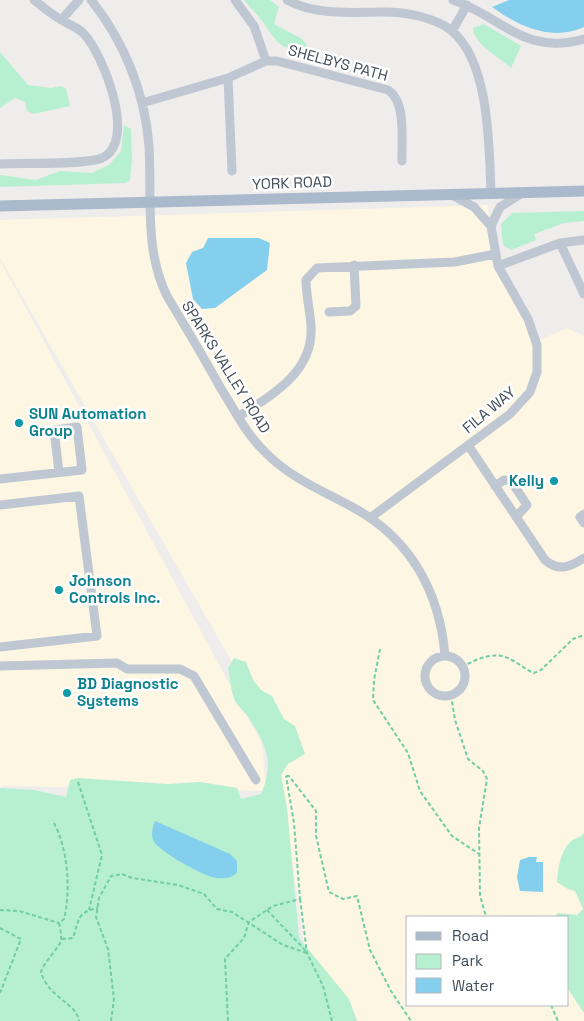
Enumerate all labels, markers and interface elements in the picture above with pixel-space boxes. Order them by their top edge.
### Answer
street label: SHELBYS PATH [286,40,390,85]
street label: YORK ROAD [252,172,332,193]
street label: SPARKS VALLEY ROAD [178,297,275,436]
street label: FILA WAY [458,382,519,437]
place label: SUN Automation Group [29,404,147,440]
marker: SUN Automation Group [13,417,25,429]
place label: Kelly [509,471,544,490]
marker: Kelly [548,475,560,487]
place label: Johnson Controls Inc. [69,571,161,607]
marker: Johnson Controls Inc. [53,584,65,596]
place label: BD Diagnostic Systems [77,674,179,710]
marker: BD Diagnostic Systems [61,687,73,699]
legend [406,916,569,1006]
text: Road [452,926,489,945]
text: Park [452,951,483,970]
text: Water [452,976,495,995]

